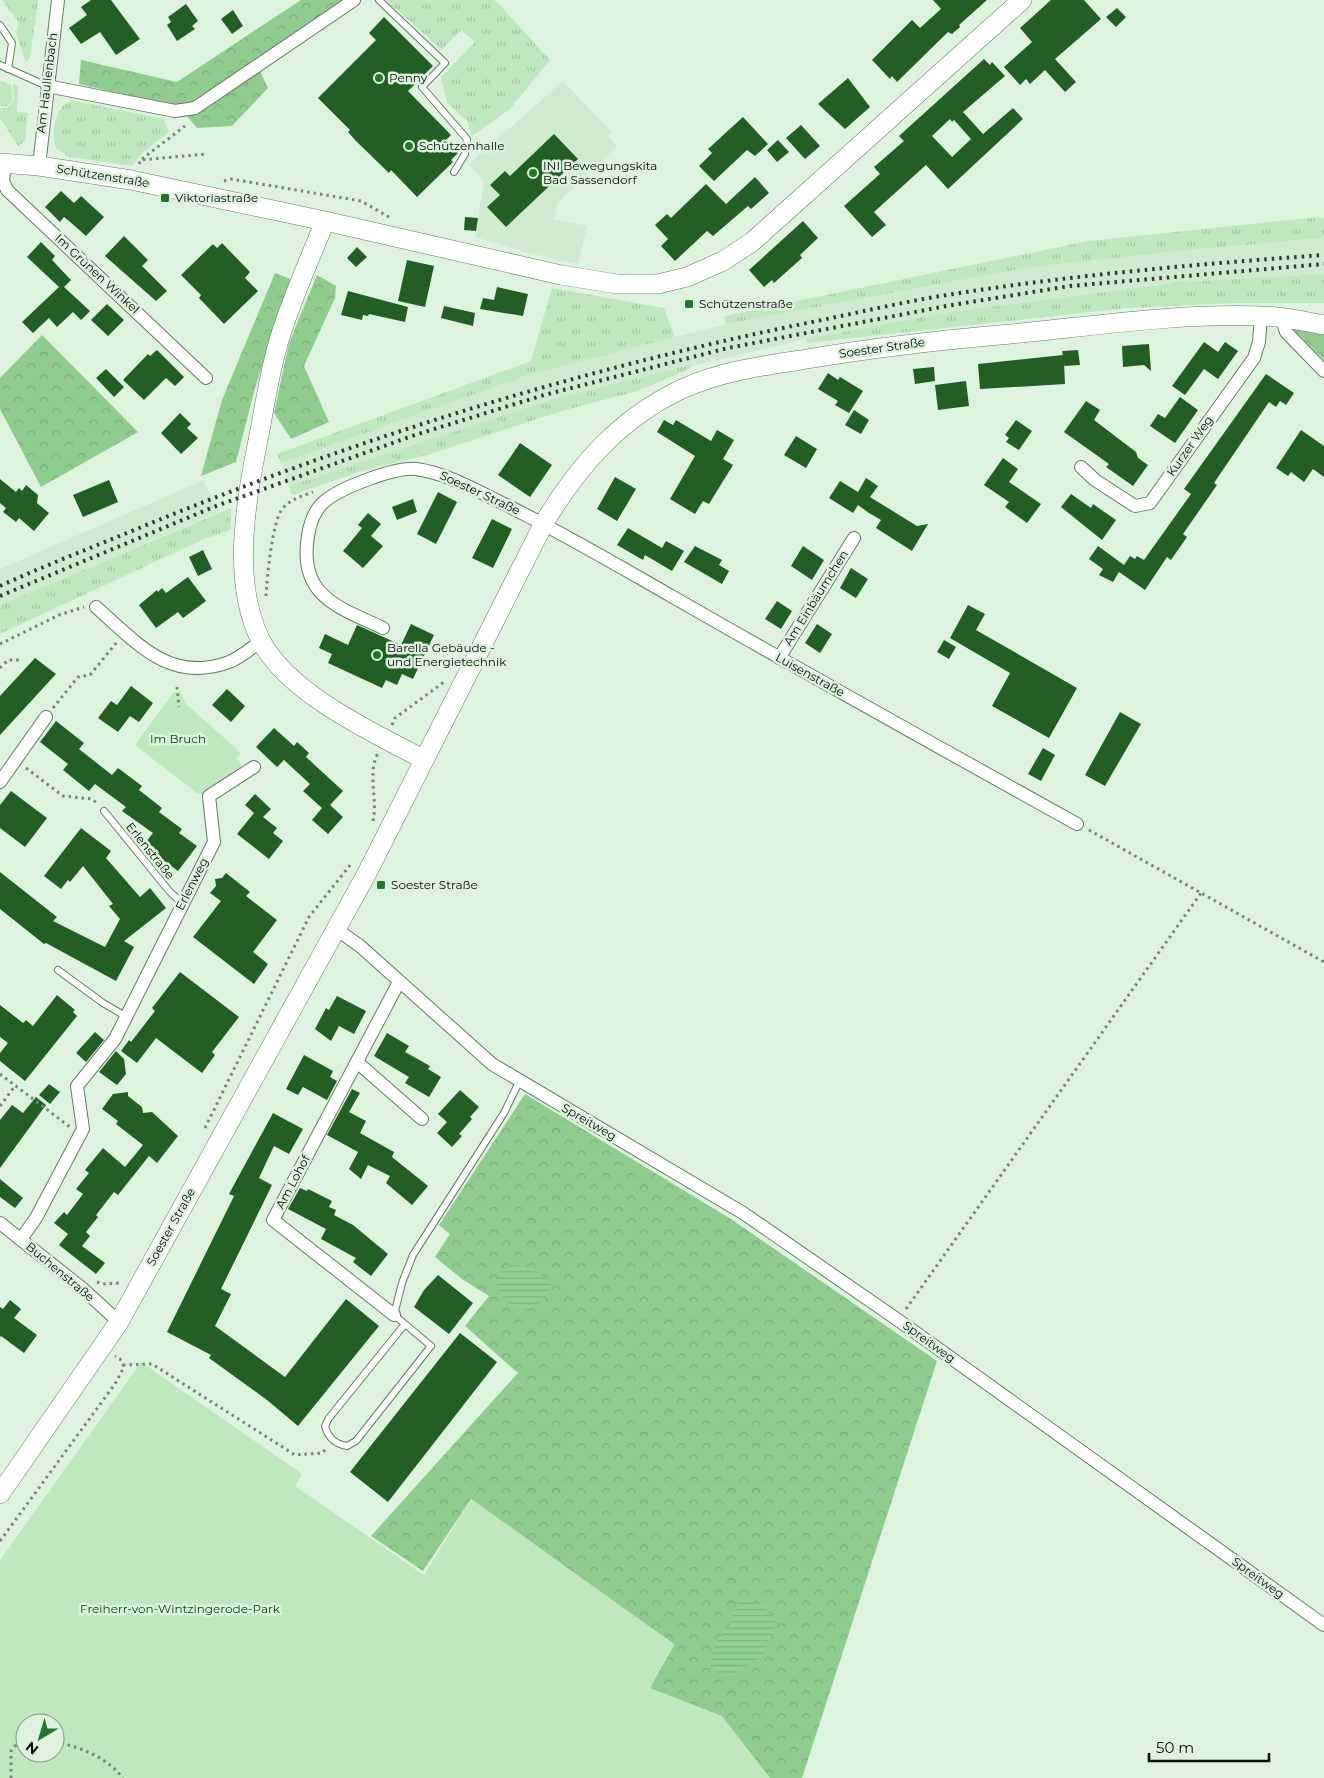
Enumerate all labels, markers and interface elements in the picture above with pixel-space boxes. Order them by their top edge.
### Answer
street label: Am Haullenbach [33,32,60,134]
place label: Penny [389,70,428,85]
marker: Penny [373,72,385,84]
place label: Schützenhalle [419,138,504,153]
marker: Schützenhalle [403,140,415,152]
place label: INI Bewegungskita Bad Sassendorf [543,158,657,187]
street label: Schützenstraße [56,161,151,190]
marker: INI Bewegungskita Bad Sassendorf [527,167,539,179]
place label: Viktoriastraße [175,190,258,205]
marker: Viktoriastraße [159,192,171,204]
street label: Im Grünen Winkel [52,231,143,317]
place label: Schützenstraße [699,296,793,311]
marker: Schützenstraße [683,298,695,310]
street label: Soester Straße [838,334,926,361]
street label: Kurzer Weg [1163,413,1216,479]
street label: Soester Straße [438,467,523,518]
street label: Am Einbäumchen [780,547,851,648]
place label: Barella Gebäude - und Energietechnik [387,640,507,669]
marker: Barella Gebäude - und Energietechnik [371,649,383,661]
street label: Luisenstraße [773,649,848,700]
park label: Im Bruch [150,731,206,746]
street label: Erlenstraße [123,819,178,882]
street label: Erlenweg [172,855,211,913]
place label: Soester Straße [391,877,478,892]
marker: Soester Straße [375,879,387,891]
street label: Spreitweg [559,1100,619,1143]
street label: Am Lohof [272,1152,313,1211]
street label: Soester Straße [143,1185,198,1268]
street label: Buchenstraße [23,1239,98,1305]
street label: Spreitweg [900,1318,958,1366]
street label: Spreitweg [1229,1554,1287,1602]
park label: Freiherr-von-Wintzingerode-Park [80,1601,281,1616]
north arrow [15,1713,65,1763]
scale bar [1149,1730,1269,1762]
text: N [22,1738,42,1759]
text: 50 m [1156,1738,1194,1757]

